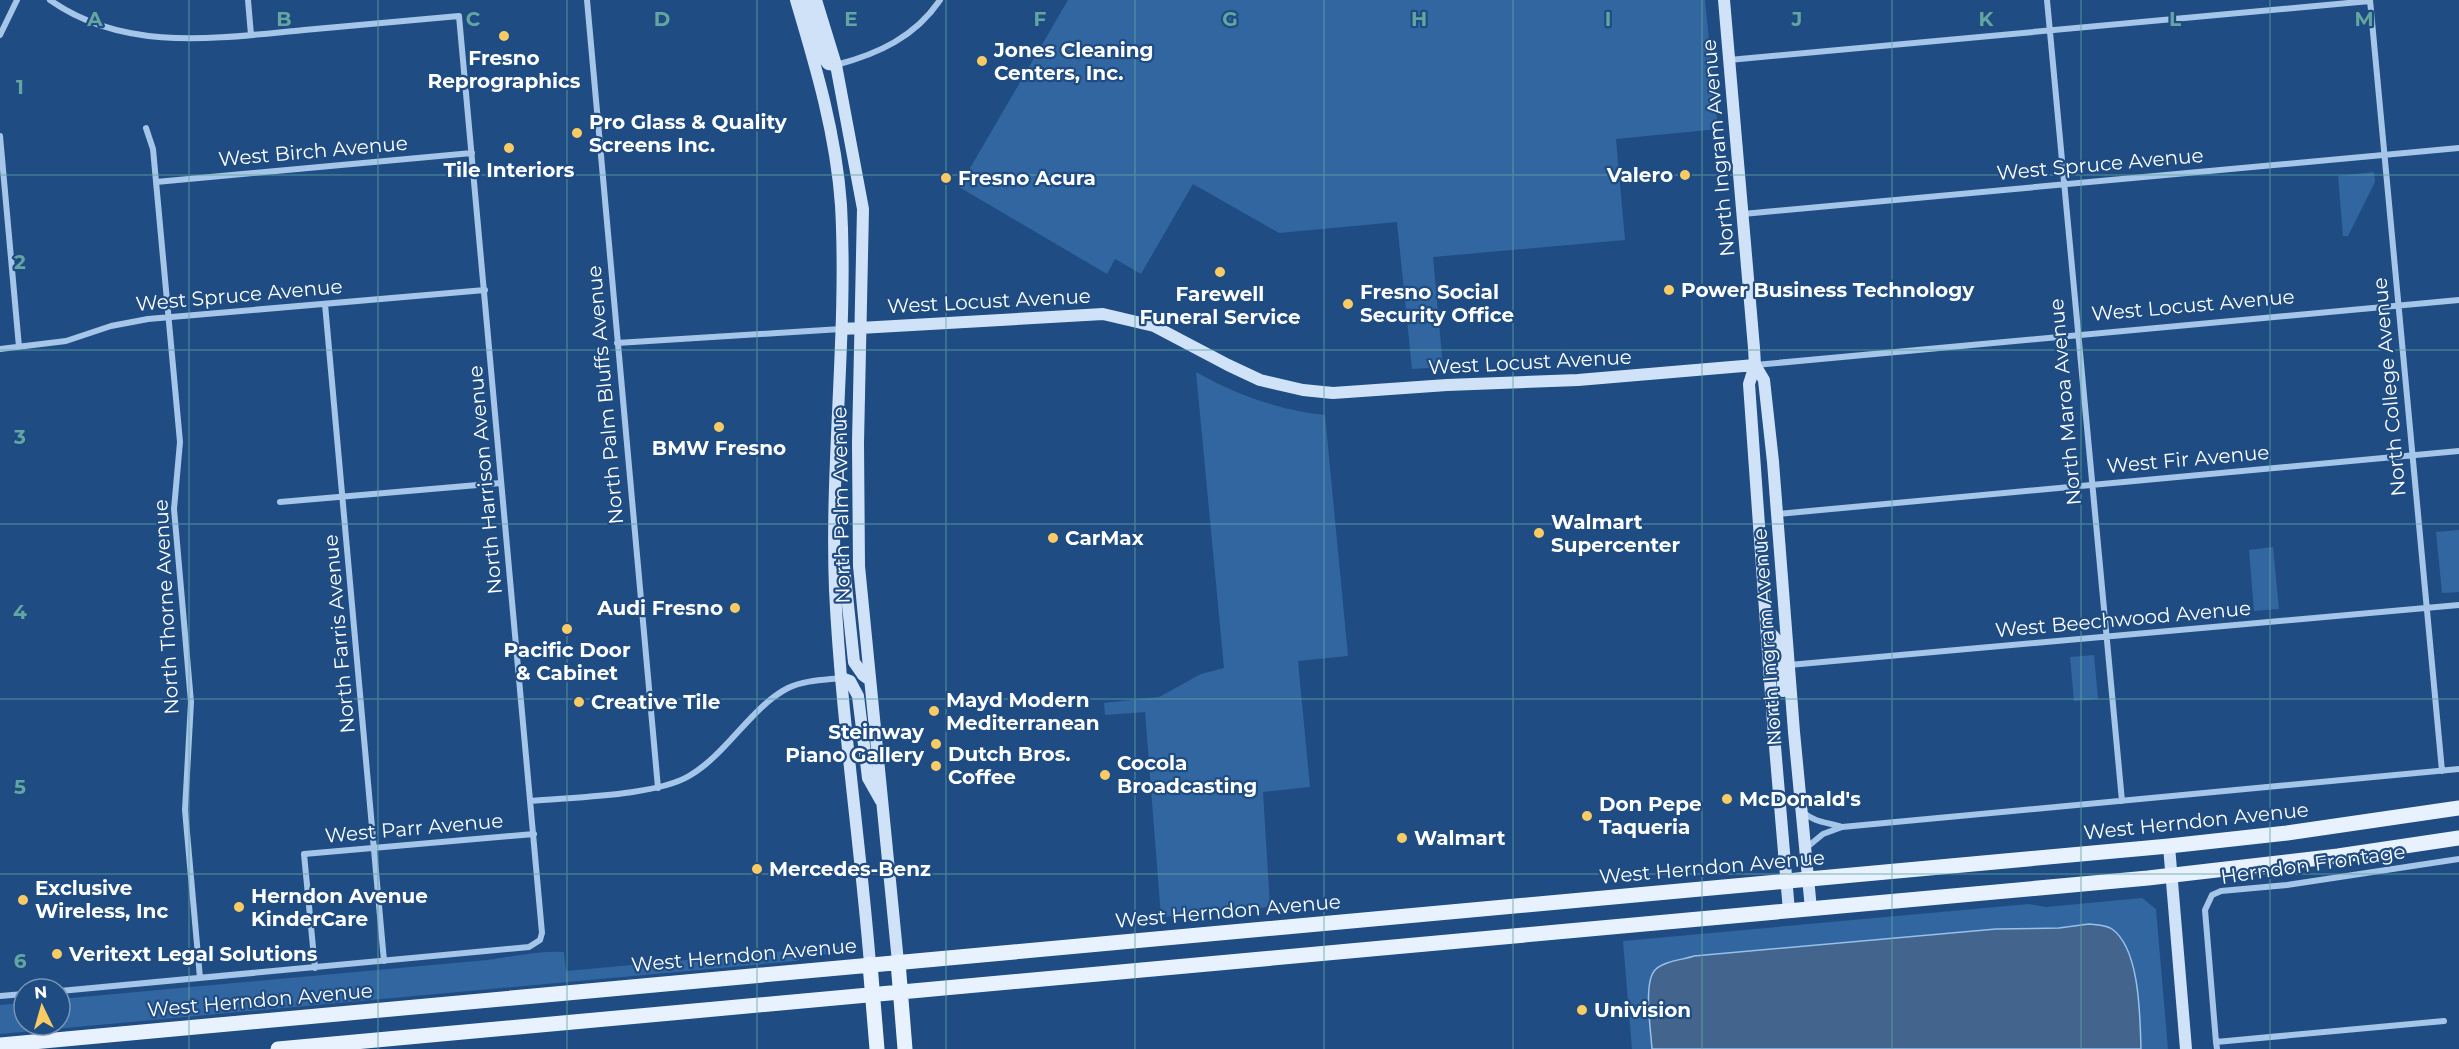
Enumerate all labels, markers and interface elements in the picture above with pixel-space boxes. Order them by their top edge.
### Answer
text: A [86,7,103,31]
text: B [276,7,292,31]
text: C [466,7,481,31]
text: D [654,7,670,31]
text: E [844,7,858,31]
text: F [1034,7,1047,31]
text: G [1222,7,1238,31]
text: H [1411,7,1427,31]
text: I [1605,7,1611,31]
text: J [1791,7,1802,31]
text: K [1979,7,1995,31]
text: L [2169,7,2181,31]
text: M [2354,7,2374,31]
marker: Fresno Reprographics [497,29,511,43]
place label: Jones Cleaning Centers, Inc. [993,38,1154,85]
street label: North Ingram Avenue [1697,38,1739,258]
place label: Fresno Reprographics [428,46,581,93]
marker: Jones Cleaning Centers, Inc. [975,54,989,68]
text: 1 [16,75,24,99]
place label: Pro Glass & Quality Screens Inc. [589,110,788,157]
marker: Pro Glass & Quality Screens Inc. [570,126,584,140]
street label: West Birch Avenue [217,131,409,171]
marker: Tile Interiors [502,141,516,155]
street label: West Spruce Avenue [1996,143,2204,185]
place label: Tile Interiors [444,158,575,182]
place label: Valero [1606,163,1673,187]
place label: Fresno Acura [958,166,1096,190]
marker: Valero [1678,168,1692,182]
marker: Fresno Acura [939,171,953,185]
text: 2 [14,250,26,274]
street label: North Palm Bluffs Avenue [582,265,628,525]
marker: Farewell Funeral Service [1213,265,1227,279]
street label: West Spruce Avenue [135,274,343,316]
street label: North College Avenue [2367,277,2411,497]
place label: Power Business Technology [1681,278,1975,302]
place label: Fresno Social Security Office [1360,280,1514,327]
place label: Farewell Funeral Service [1139,282,1301,329]
marker: Power Business Technology [1662,283,1676,297]
street label: West Locust Avenue [887,284,1091,318]
street label: West Locust Avenue [2090,284,2296,326]
marker: Fresno Social Security Office [1341,297,1355,311]
street label: North Maroa Avenue [2044,298,2086,506]
street label: West Locust Avenue [1428,345,1632,379]
street label: North Harrison Avenue [463,365,507,595]
street label: North Palm Avenue [827,406,855,604]
marker: BMW Fresno [712,420,726,434]
text: 3 [13,425,26,449]
place label: BMW Fresno [652,436,786,460]
street label: West Fir Avenue [2106,440,2270,478]
street label: North Thorne Avenue [148,499,184,715]
place label: Walmart Supercenter [1551,510,1680,557]
place label: CarMax [1065,526,1144,550]
marker: Walmart Supercenter [1532,526,1546,540]
street label: North Ingram Avenue [1747,527,1787,747]
marker: CarMax [1046,531,1060,545]
street label: North Farris Avenue [318,534,360,734]
place label: Audi Fresno [596,596,723,620]
street label: West Beechwood Avenue [1994,596,2252,642]
text: 4 [13,600,27,624]
marker: Audi Fresno [728,601,742,615]
marker: Pacific Door & Cabinet [560,622,574,636]
place label: Pacific Door & Cabinet [503,638,631,685]
place label: Mayd Modern Mediterranean [946,688,1100,735]
place label: Creative Tile [591,690,720,714]
marker: Creative Tile [572,695,586,709]
marker: Mayd Modern Mediterranean [927,704,941,718]
place label: Steinway Piano Gallery [785,720,925,767]
marker: Steinway Piano Gallery [929,737,943,751]
place label: Dutch Bros. Coffee [948,742,1071,789]
place label: Cocola Broadcasting [1117,751,1257,798]
marker: Dutch Bros. Coffee [929,759,943,773]
marker: Cocola Broadcasting [1098,768,1112,782]
text: 5 [14,775,26,799]
place label: McDonald's [1739,787,1861,811]
place label: Don Pepe Taqueria [1599,792,1702,839]
marker: McDonald's [1720,792,1734,806]
street label: West Herndon Avenue [2082,797,2310,845]
street label: West Parr Avenue [324,808,504,848]
marker: Don Pepe Taqueria [1580,809,1594,823]
place label: Walmart [1414,826,1506,850]
marker: Walmart [1395,831,1409,845]
street label: Herndon Frontage [2219,839,2407,889]
street label: West Herndon Avenue [1598,845,1826,889]
place label: Mercedes-Benz [769,857,931,881]
marker: Mercedes-Benz [750,862,764,876]
place label: Exclusive Wireless, Inc [35,876,168,923]
place label: Herndon Avenue KinderCare [251,884,428,931]
street label: West Herndon Avenue [1114,889,1342,933]
marker: Exclusive Wireless, Inc [16,893,30,907]
marker: Herndon Avenue KinderCare [232,900,246,914]
street label: West Herndon Avenue [630,933,858,977]
place label: Veritext Legal Solutions [68,942,318,966]
marker: Veritext Legal Solutions [50,947,64,961]
text: 6 [14,949,27,973]
north arrow [12,977,72,1037]
street label: West Herndon Avenue [146,978,374,1022]
text: N [33,983,48,1003]
place label: Univision [1594,998,1691,1022]
marker: Univision [1575,1003,1589,1017]

